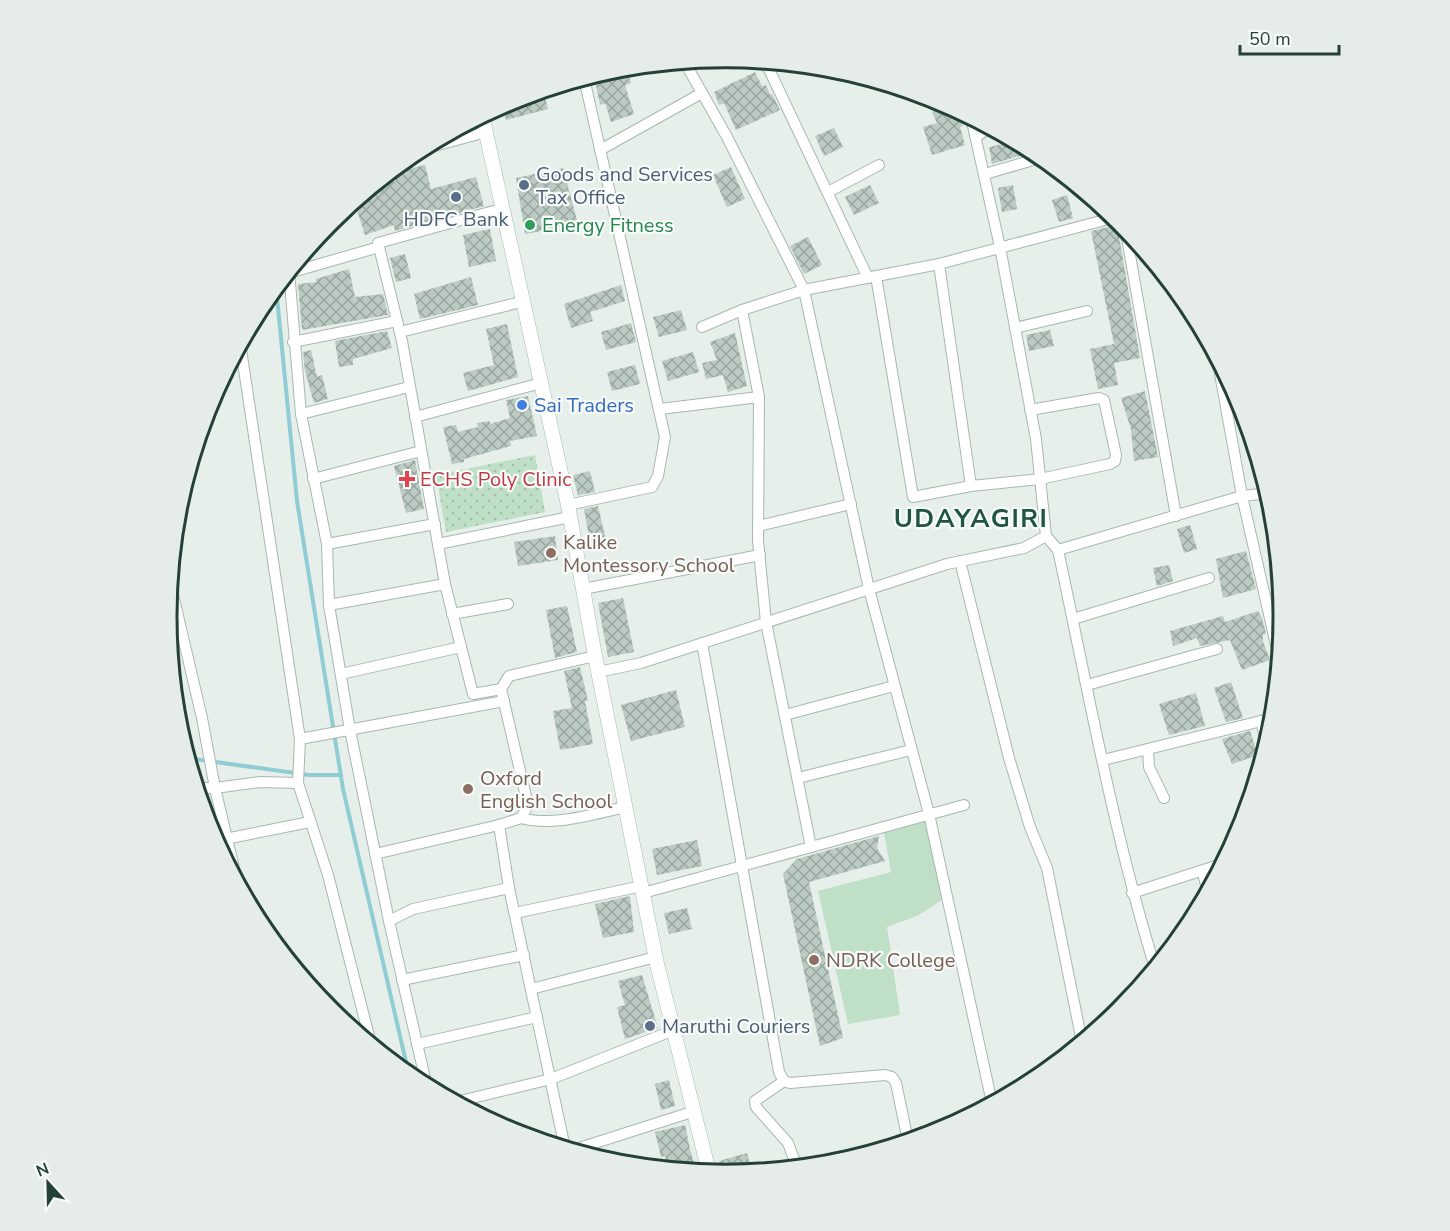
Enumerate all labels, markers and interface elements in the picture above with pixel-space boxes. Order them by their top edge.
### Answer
scale bar [1240,18,1339,56]
text: 50 m [1249,27,1291,51]
place label: Goods and Services Tax Office [536,161,713,211]
marker: Goods and Services Tax Office [517,178,531,192]
marker: HDFC Bank [449,190,463,204]
place label: HDFC Bank [404,206,509,233]
place label: Energy Fitness [542,212,674,239]
marker: Energy Fitness [523,218,537,232]
place label: Sai Traders [534,392,634,419]
marker: Sai Traders [515,398,529,412]
place label: ECHS Poly Clinic [420,466,571,493]
marker: ECHS Poly Clinic [398,470,416,488]
district label: UDAYAGIRI [894,501,1048,536]
place label: Kalike Montessory School [563,529,735,579]
marker: Kalike Montessory School [544,546,558,560]
place label: Oxford English School [480,765,613,815]
marker: Oxford English School [461,782,475,796]
place label: NDRK College [826,947,955,974]
marker: NDRK College [807,953,821,967]
place label: Maruthi Couriers [662,1013,810,1040]
marker: Maruthi Couriers [643,1019,657,1033]
north arrow [18,1153,78,1213]
text: N [33,1158,52,1182]

